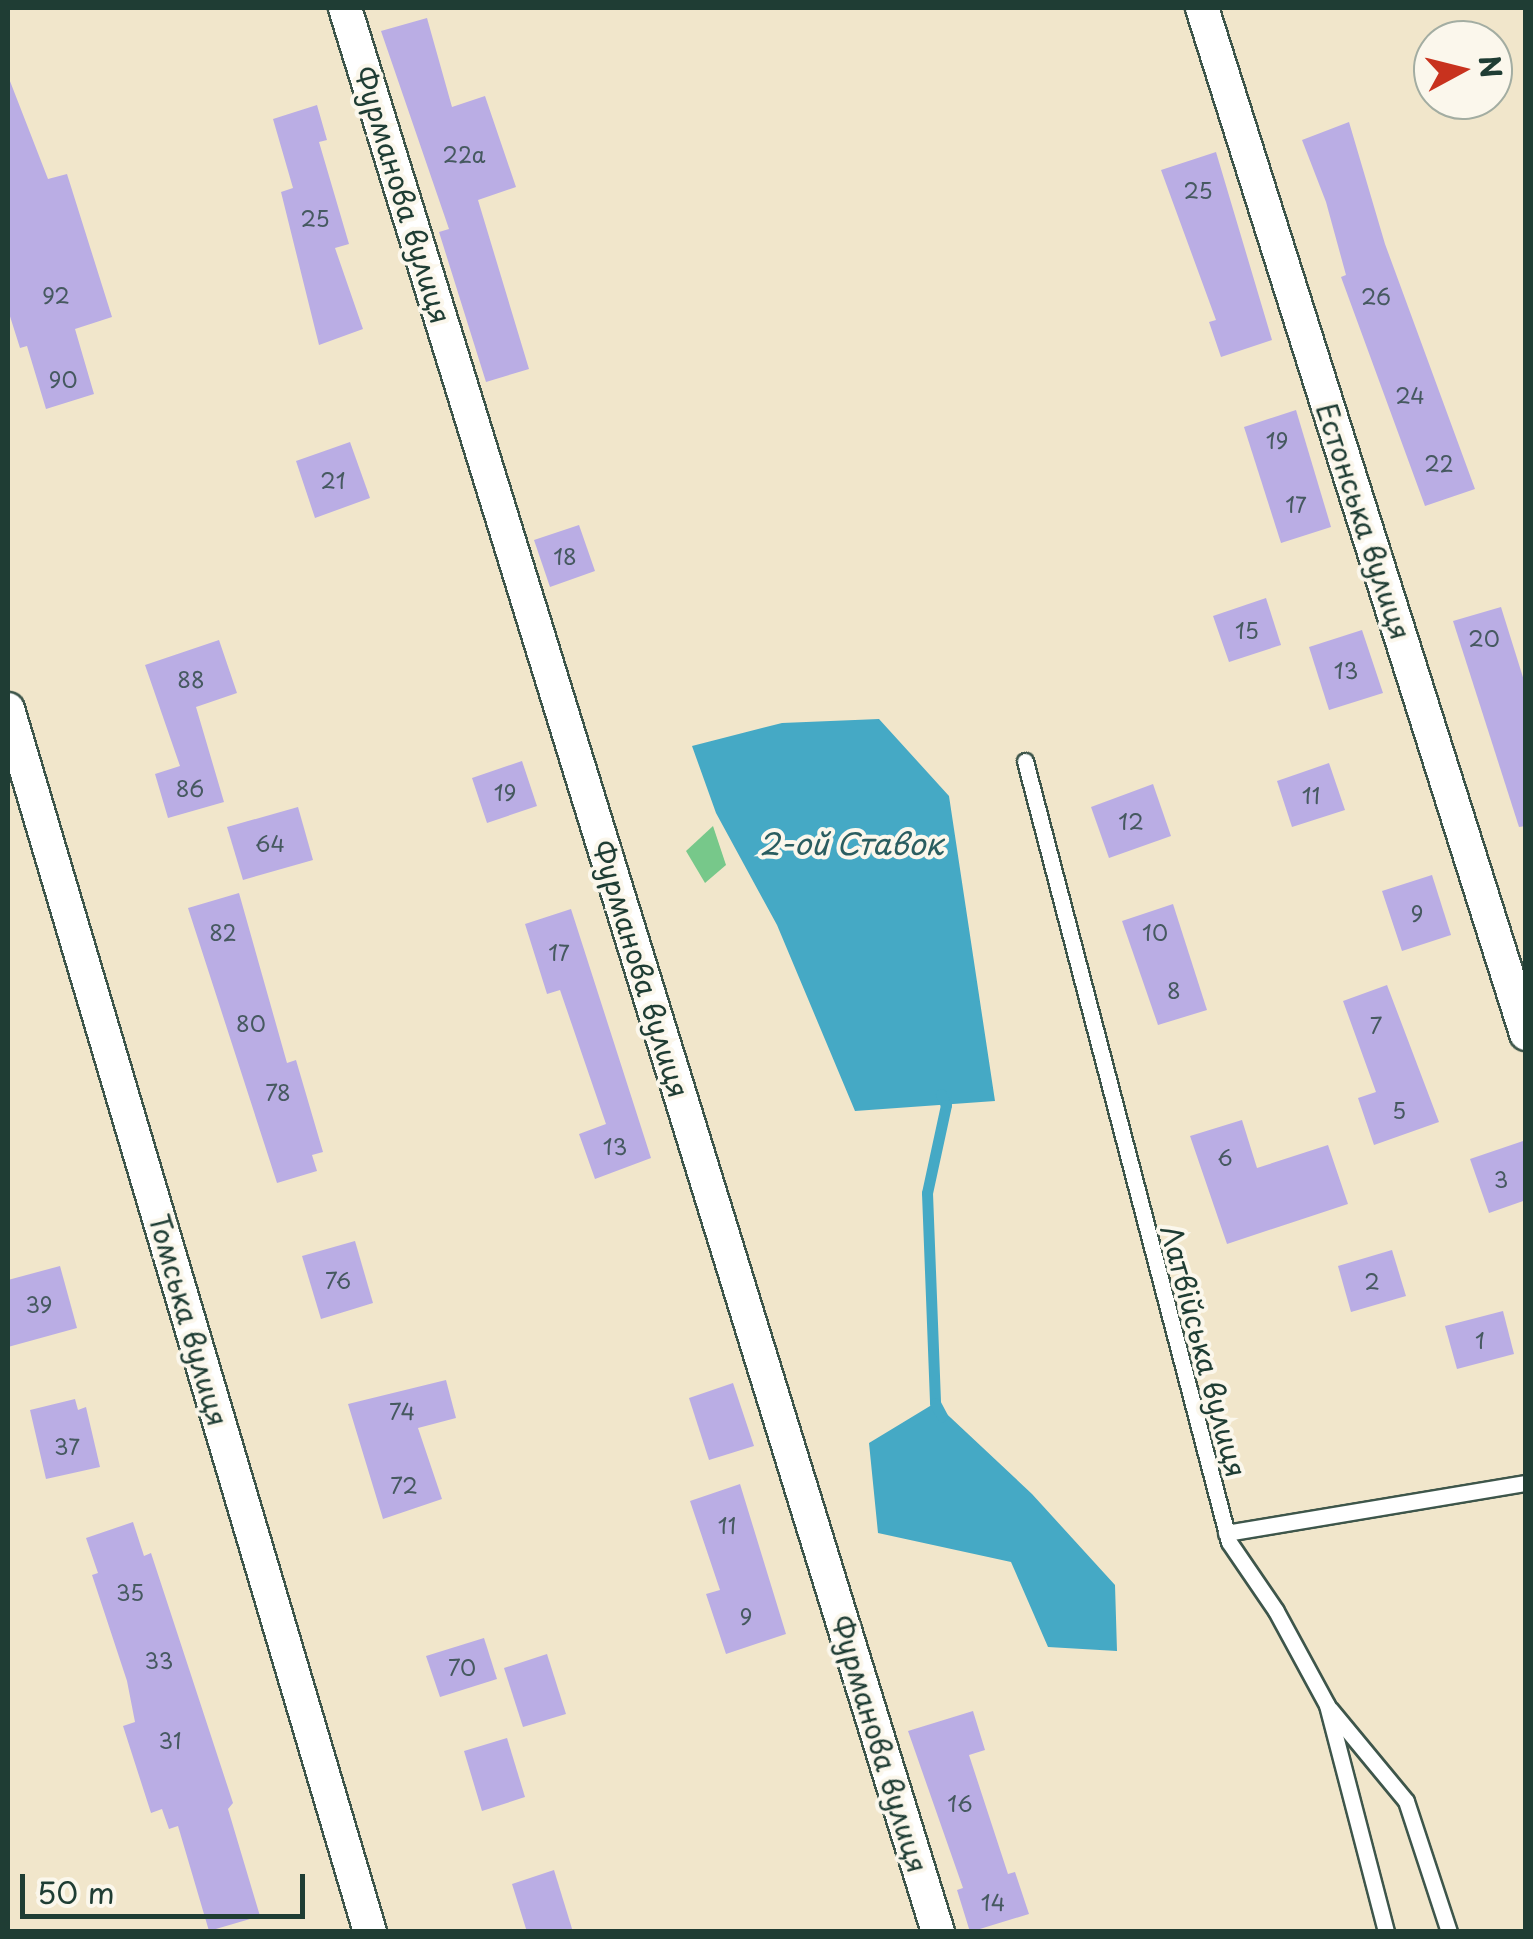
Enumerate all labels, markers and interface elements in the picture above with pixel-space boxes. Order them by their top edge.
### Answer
north arrow [1413,20,1513,120]
text: N [1469,53,1514,80]
street label: Фурманова вулиця [348,62,458,328]
house number: 22а [443,141,485,167]
house number: 25 [1183,177,1213,203]
house number: 25 [300,205,330,231]
house number: 92 [42,282,70,308]
house number: 26 [1361,283,1391,309]
house number: 90 [49,366,77,392]
house number: 24 [1395,382,1425,408]
street label: Естонська вулиця [1310,398,1418,644]
house number: 19 [1266,427,1288,453]
house number: 22 [1424,450,1454,476]
house number: 21 [320,467,346,493]
house number: 17 [1285,491,1307,517]
house number: 18 [553,543,577,569]
house number: 15 [1235,617,1259,643]
house number: 20 [1468,625,1500,651]
house number: 13 [1334,657,1358,683]
house number: 88 [177,666,205,692]
house number: 86 [176,775,204,801]
house number: 19 [494,779,516,805]
house number: 11 [1302,782,1320,808]
house number: 12 [1118,808,1144,834]
water label: 2-ой Ставок [758,825,944,861]
house number: 64 [255,830,285,856]
street label: Фурманова вулиця [586,836,696,1102]
house number: 9 [1411,900,1423,926]
house number: 82 [209,919,237,945]
house number: 10 [1142,919,1168,945]
house number: 17 [548,939,570,965]
house number: 8 [1167,977,1181,1003]
house number: 80 [236,1010,266,1036]
house number: 7 [1370,1012,1382,1038]
house number: 78 [265,1079,291,1105]
house number: 5 [1392,1097,1406,1123]
house number: 13 [603,1133,627,1159]
house number: 6 [1217,1144,1233,1170]
house number: 3 [1494,1166,1508,1192]
street label: Томська вулиця [143,1210,235,1430]
street label: Латвiйська вулиця [1154,1221,1254,1481]
house number: 76 [325,1267,351,1293]
house number: 2 [1364,1268,1380,1294]
house number: 39 [26,1291,52,1317]
house number: 1 [1475,1327,1485,1353]
house number: 74 [389,1398,415,1424]
house number: 37 [54,1433,80,1459]
house number: 72 [390,1472,418,1498]
house number: 11 [718,1512,736,1538]
house number: 35 [116,1579,144,1605]
house number: 9 [740,1603,752,1629]
street label: Фурманова вулиця [825,1611,935,1877]
house number: 33 [145,1647,173,1673]
house number: 70 [448,1654,476,1680]
house number: 31 [158,1727,182,1753]
house number: 16 [947,1790,973,1816]
scale bar [25,1854,310,1916]
text: 50 m [37,1869,115,1914]
house number: 14 [981,1889,1005,1915]

